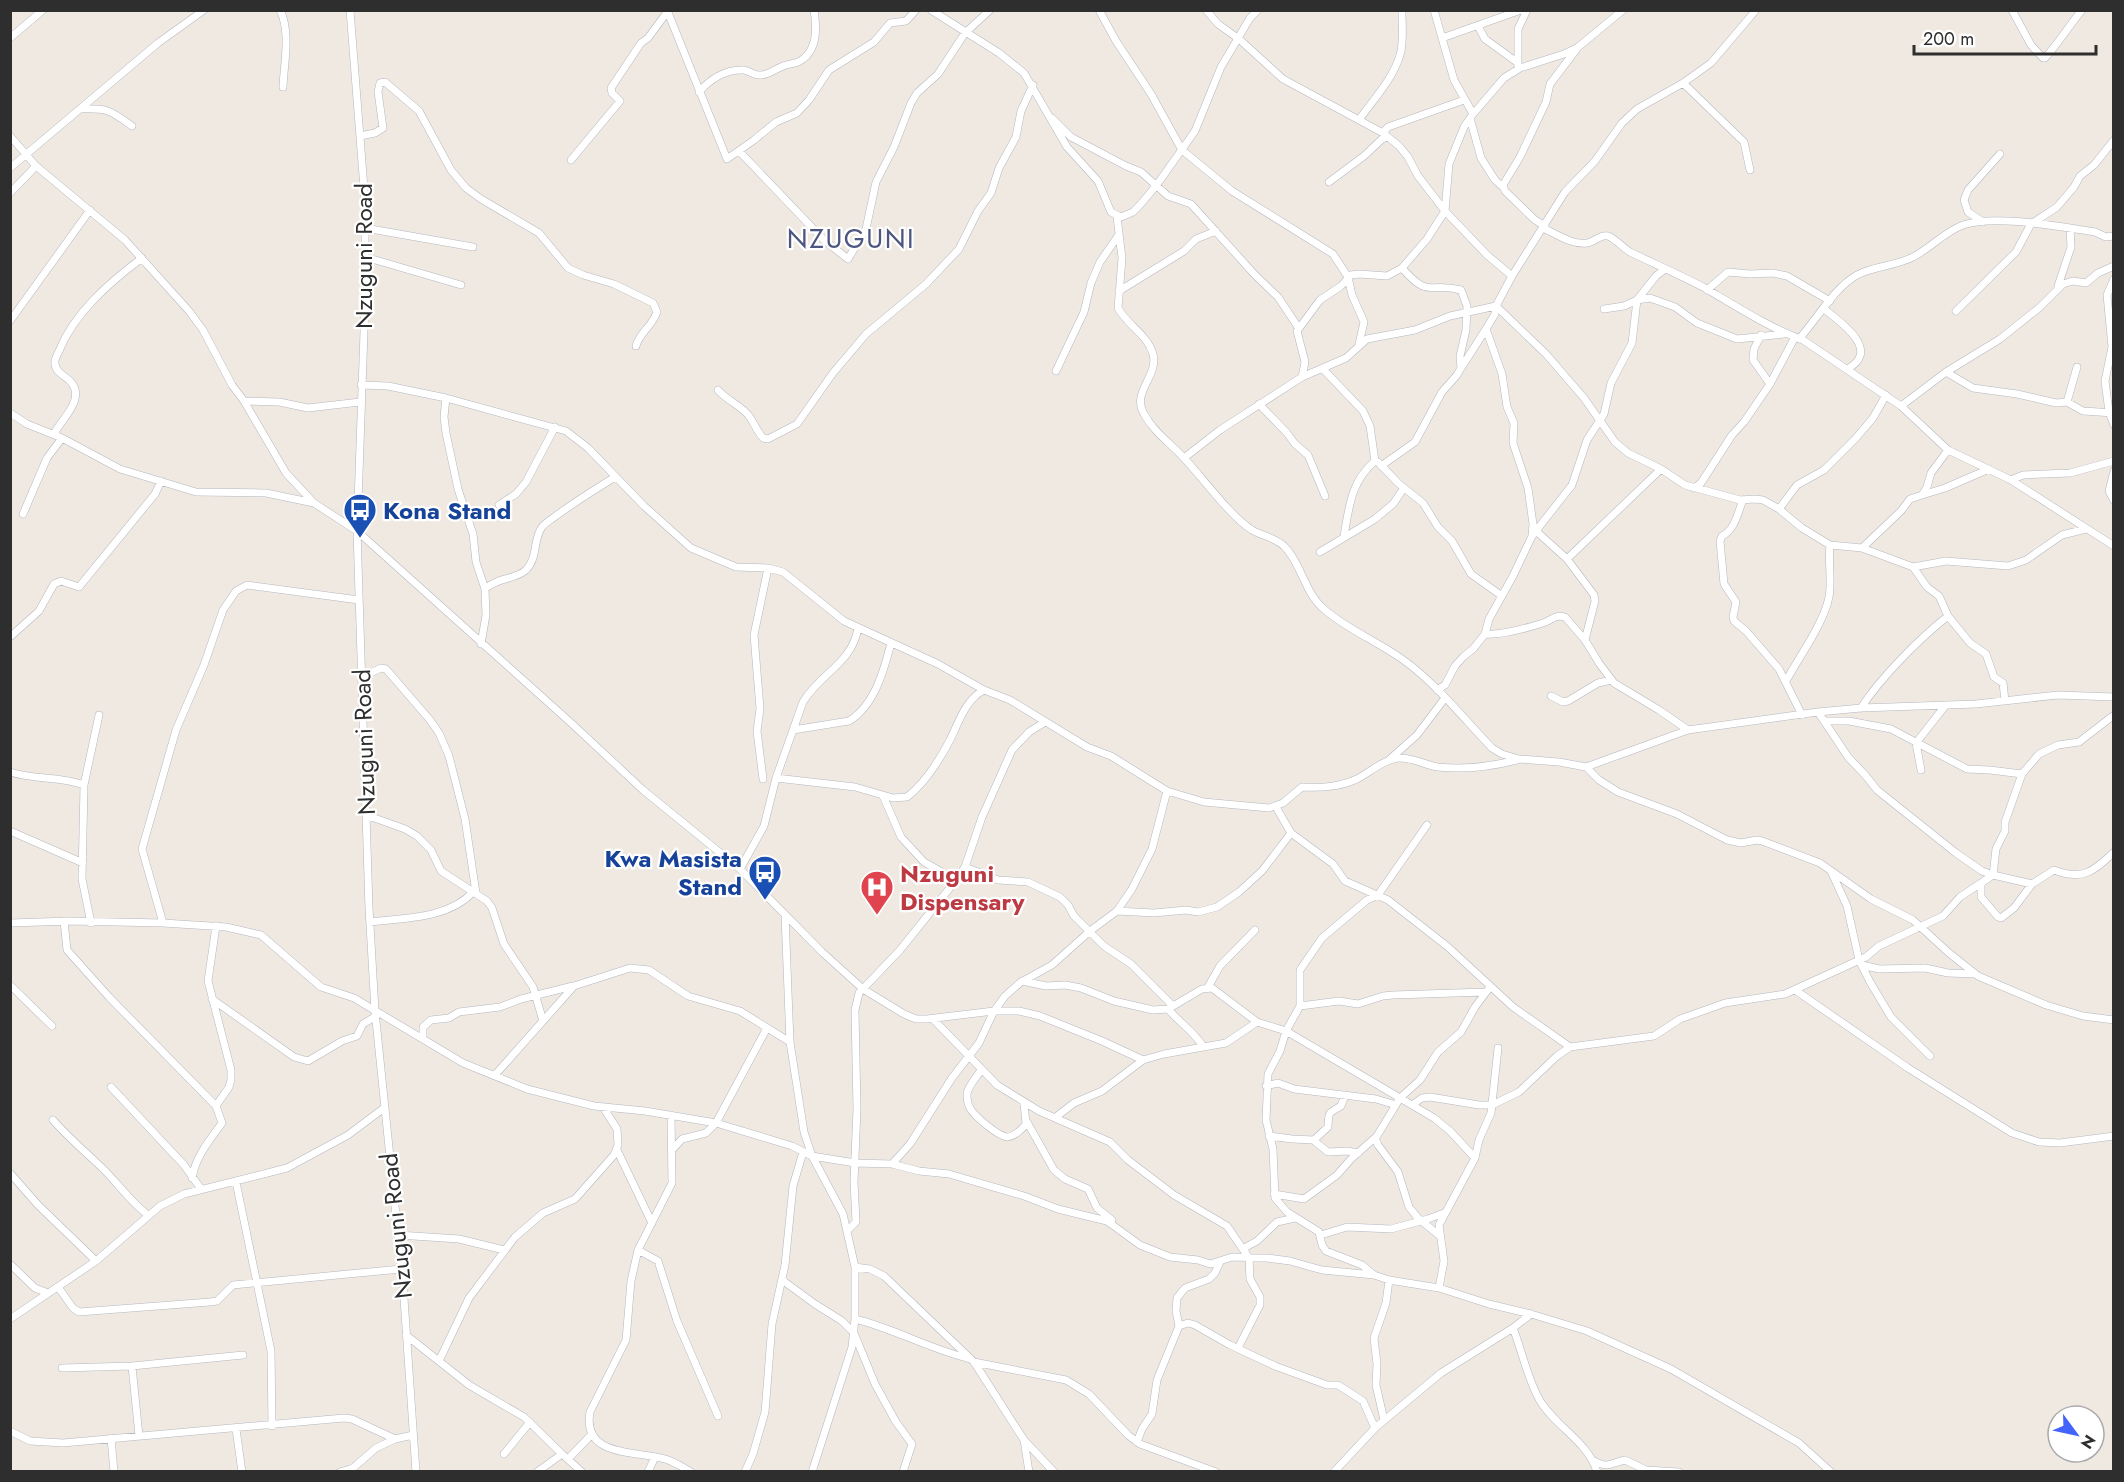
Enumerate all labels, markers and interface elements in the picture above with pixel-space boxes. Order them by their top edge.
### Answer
scale bar [1914,18,2096,56]
text: 200 m [1923,26,1974,52]
street label: Nzuguni Road [346,183,381,329]
district label: NZUGUNI [787,219,915,258]
bus stop icon: Kona Stand [342,492,378,539]
place label: Kona Stand [383,493,511,528]
street label: Nzuguni Road [344,668,384,816]
place label: Kwa Masista Stand [605,841,742,904]
bus stop icon: Kwa Masista Stand [747,854,783,901]
place label: Nzuguni Dispensary [900,856,1025,919]
hospital icon: Nzuguni Dispensary [859,869,895,916]
street label: Nzuguni Road [371,1152,421,1300]
north arrow [2046,1404,2106,1464]
text: N [2075,1430,2101,1453]

